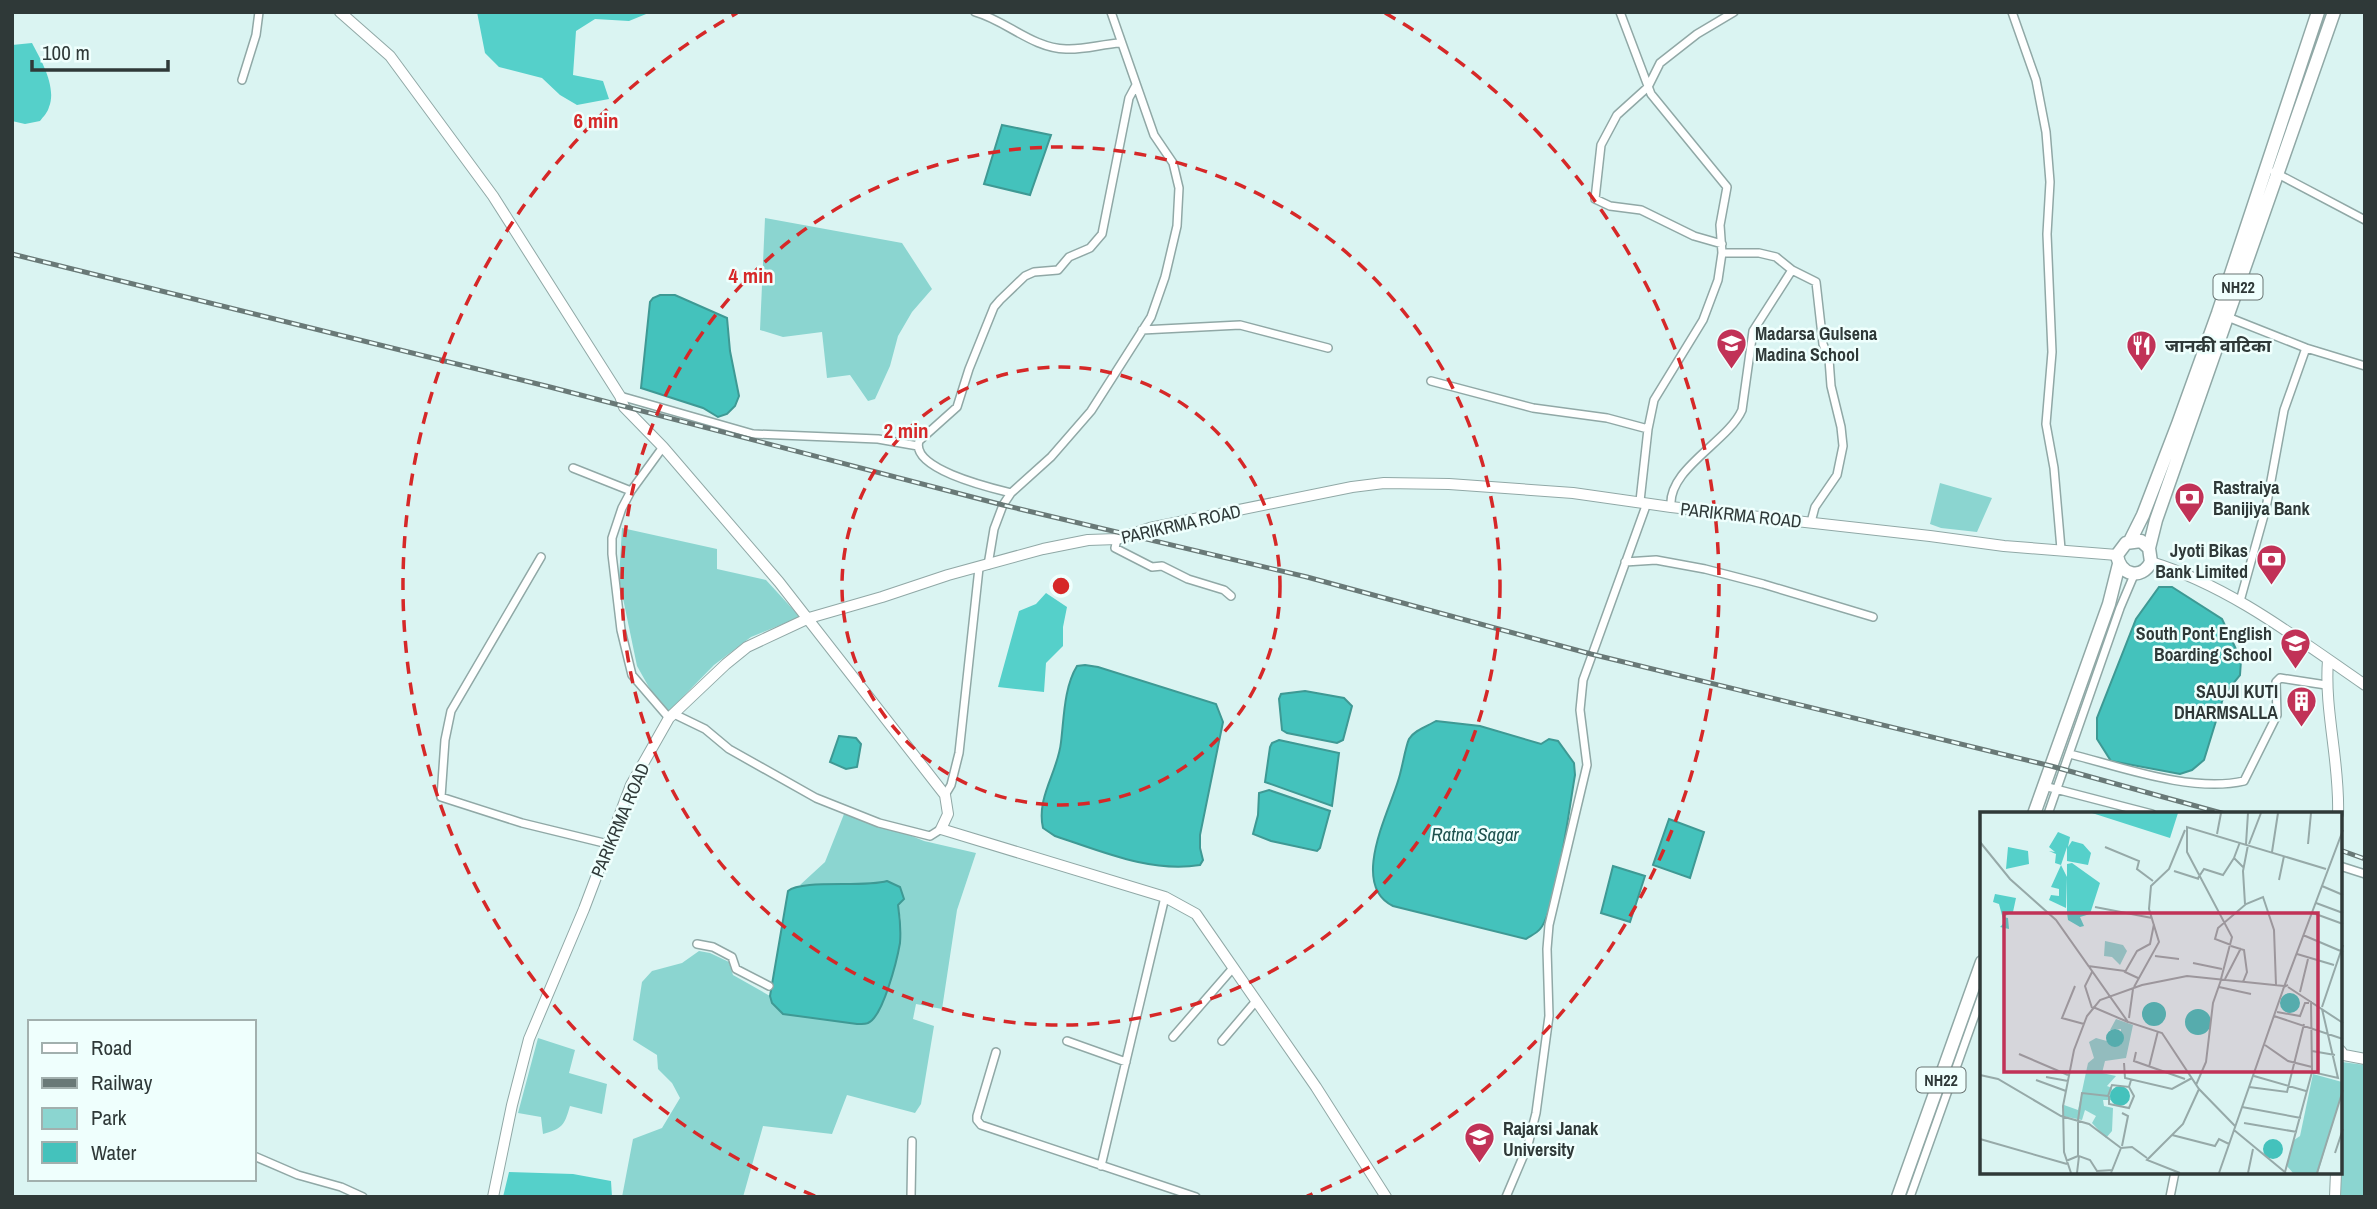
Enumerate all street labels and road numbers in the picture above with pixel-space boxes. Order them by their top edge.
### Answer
road number: NH22 [2214,274,2262,300]
street label: PARIKRMA ROAD [1679,496,1803,534]
street label: PARIKRMA ROAD [1119,498,1243,550]
street label: PARIKRMA ROAD [585,759,655,881]
road number: NH22 [1916,1068,1966,1092]

